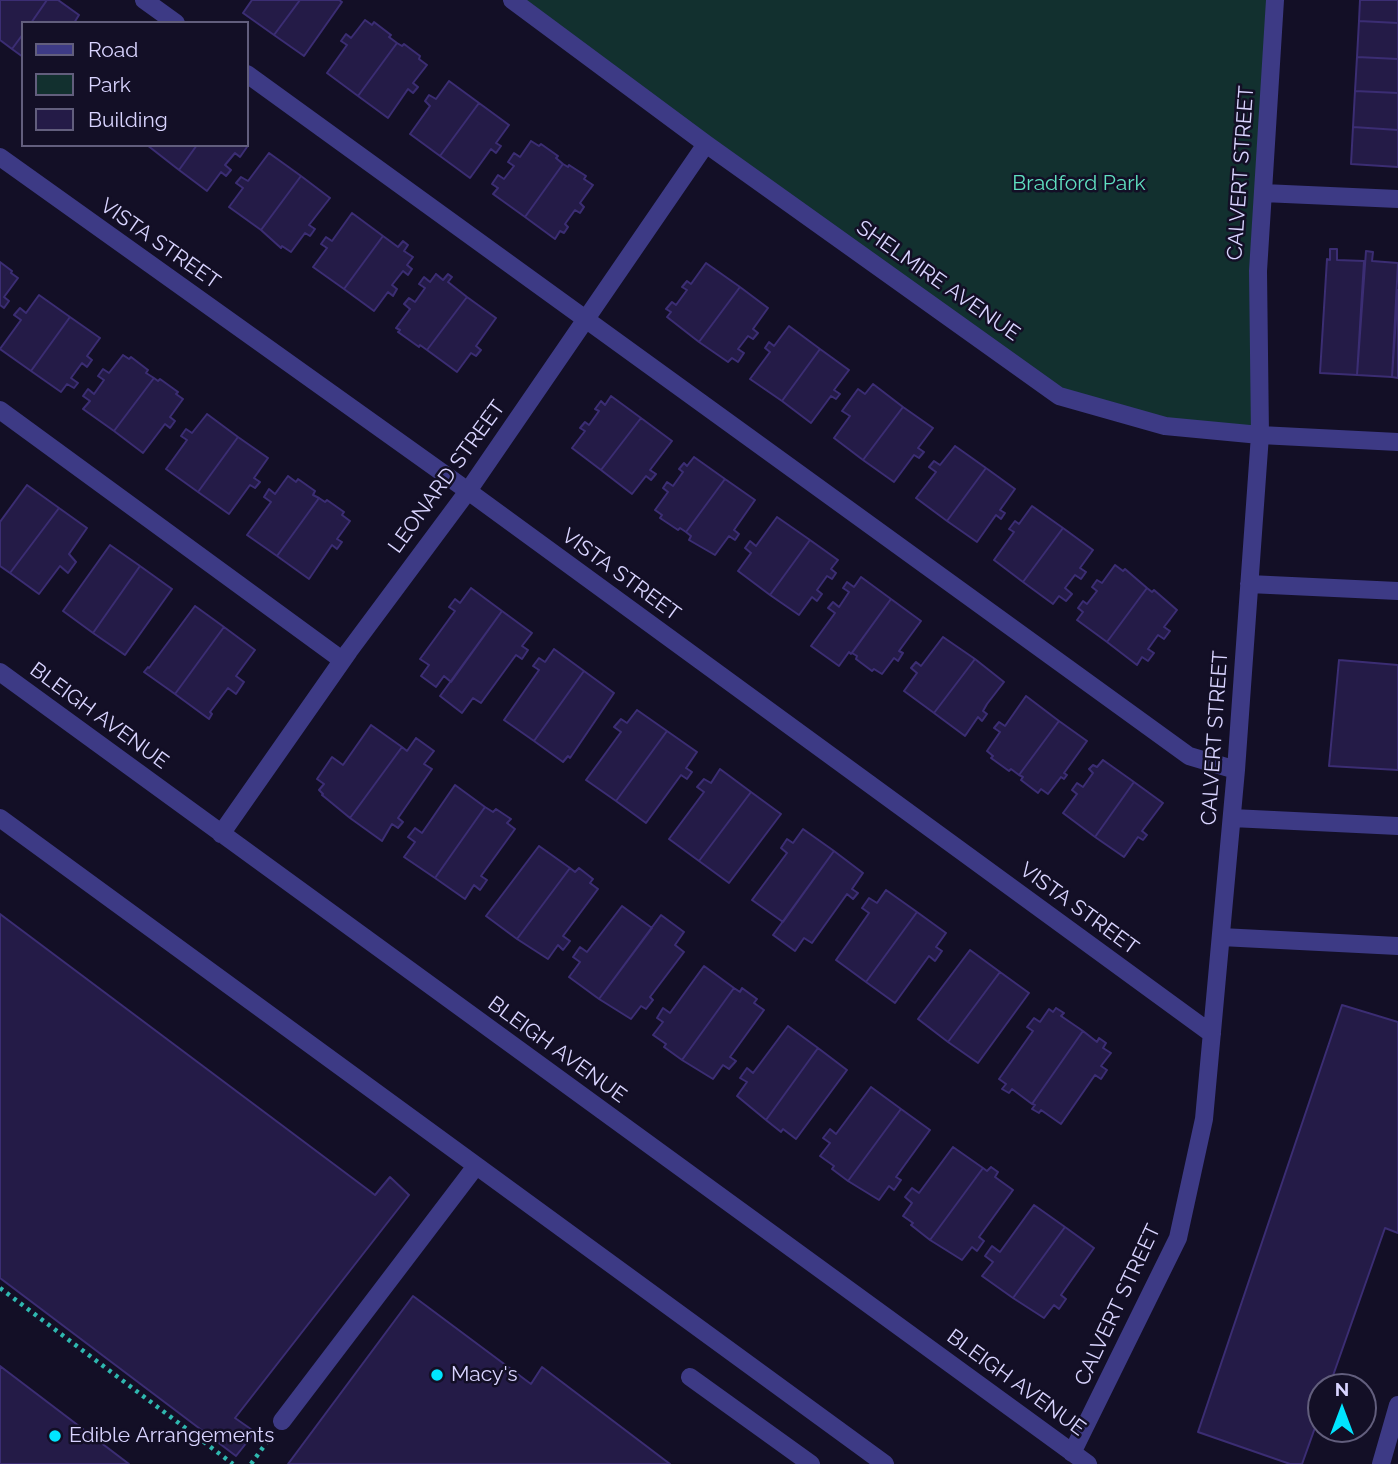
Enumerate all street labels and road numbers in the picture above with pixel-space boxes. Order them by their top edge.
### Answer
street label: CALVERT STREET [1222,85,1260,261]
street label: VISTA STREET [95,193,225,295]
street label: SHELMIRE AVENUE [851,215,1025,347]
street label: LEONARD STREET [383,396,511,558]
street label: VISTA STREET [557,523,685,627]
street label: CALVERT STREET [1196,650,1234,826]
street label: BLEIGH AVENUE [25,657,173,775]
street label: VISTA STREET [1015,857,1143,961]
street label: BLEIGH AVENUE [483,991,631,1109]
street label: CALVERT STREET [1070,1220,1166,1390]
street label: BLEIGH AVENUE [942,1324,1090,1442]

